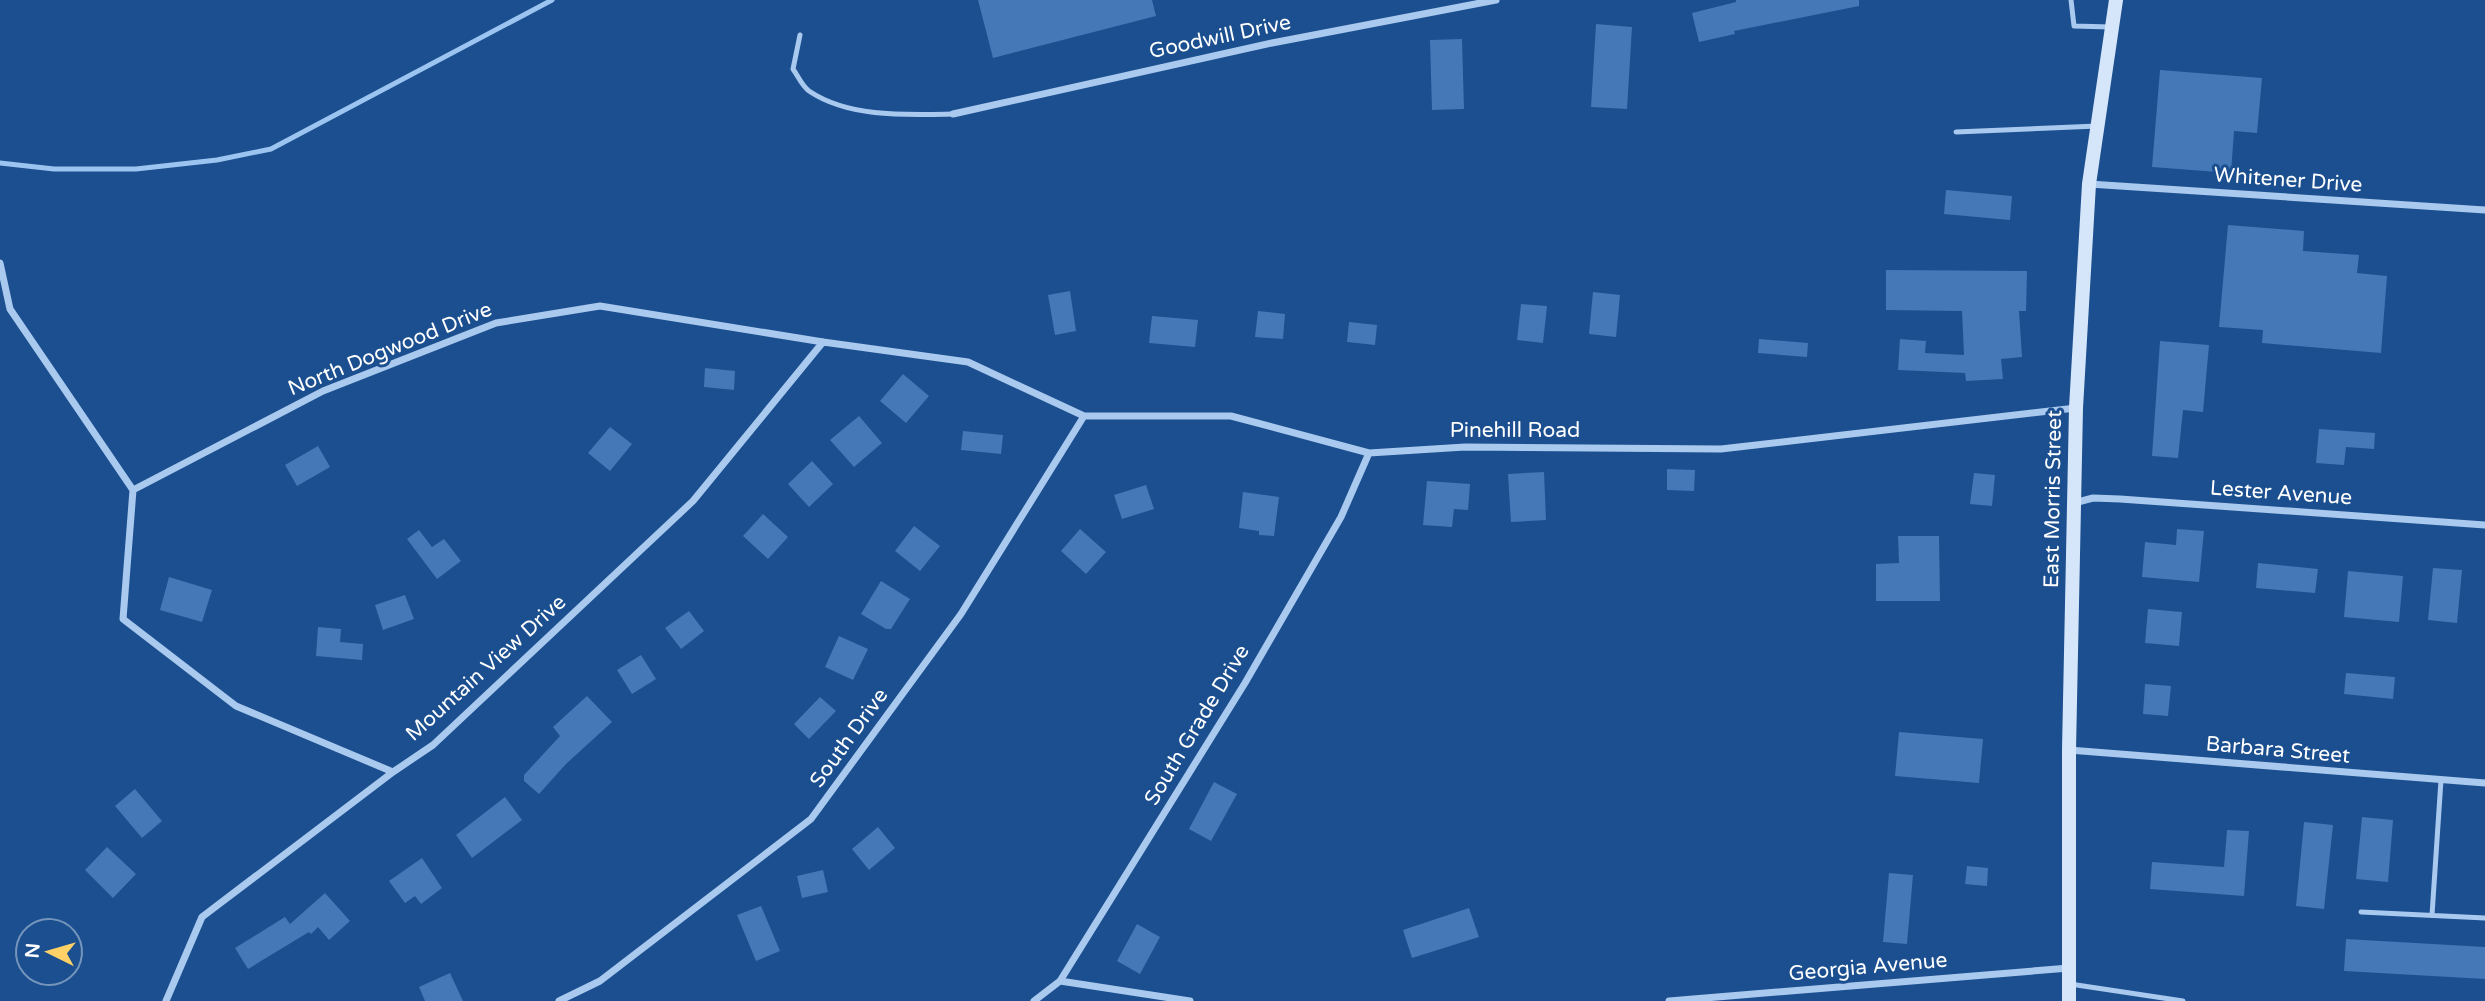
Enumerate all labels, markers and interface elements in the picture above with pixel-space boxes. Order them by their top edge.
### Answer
street label: Goodwill Drive [1147,10,1293,64]
street label: Whitener Drive [2213,162,2363,198]
street label: North Dogwood Drive [284,297,496,401]
street label: East Morris Street [2039,410,2067,588]
street label: Pinehill Road [1450,418,1580,443]
street label: Lester Avenue [2209,476,2353,510]
street label: Mountain View Drive [401,590,571,746]
street label: South Grade Drive [1139,640,1255,810]
street label: South Drive [805,683,893,792]
street label: Barbara Street [2205,731,2351,769]
north arrow [14,917,84,987]
text: N [21,942,45,959]
street label: Georgia Avenue [1788,948,1948,986]

